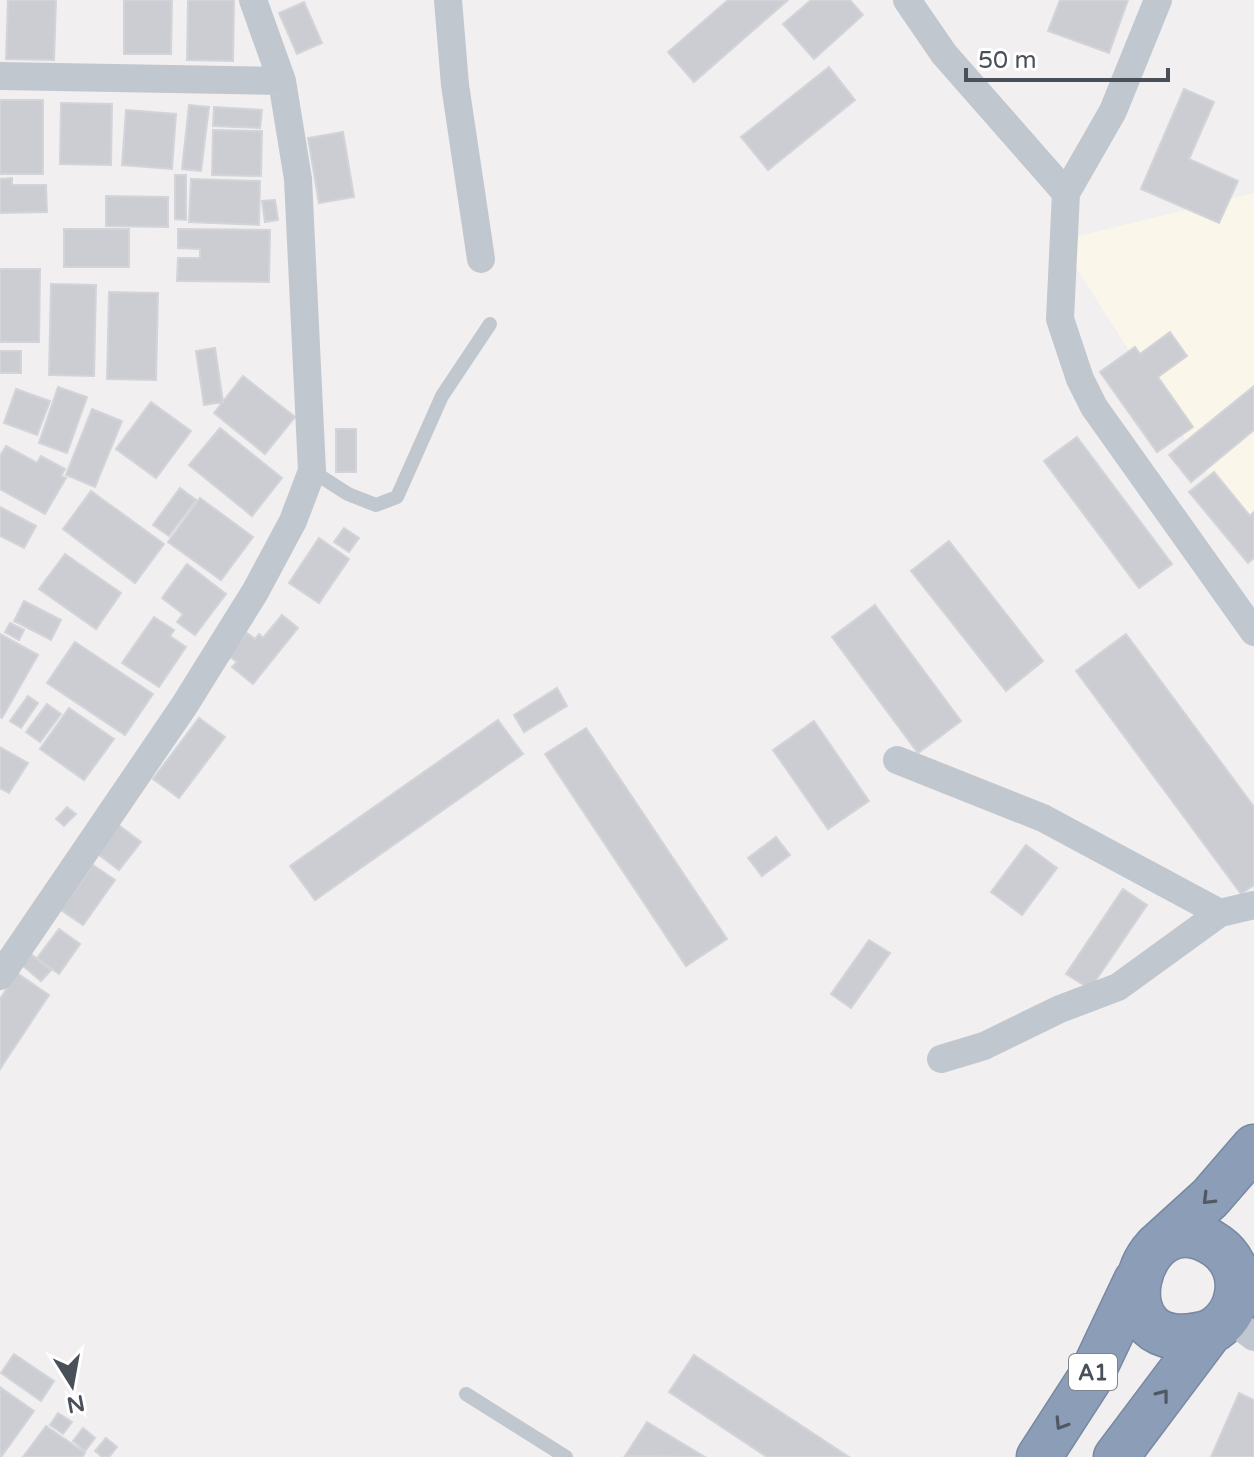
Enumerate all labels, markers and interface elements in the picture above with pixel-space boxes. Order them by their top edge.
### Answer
scale bar [966,32,1168,82]
text: 50 m [978,46,1036,75]
one-way arrow [1203,1190,1217,1204]
north arrow [32,1345,112,1425]
road number: A1 [1069,1354,1117,1390]
text: N [64,1389,87,1418]
one-way arrow [1153,1389,1167,1404]
one-way arrow [1056,1415,1071,1430]

